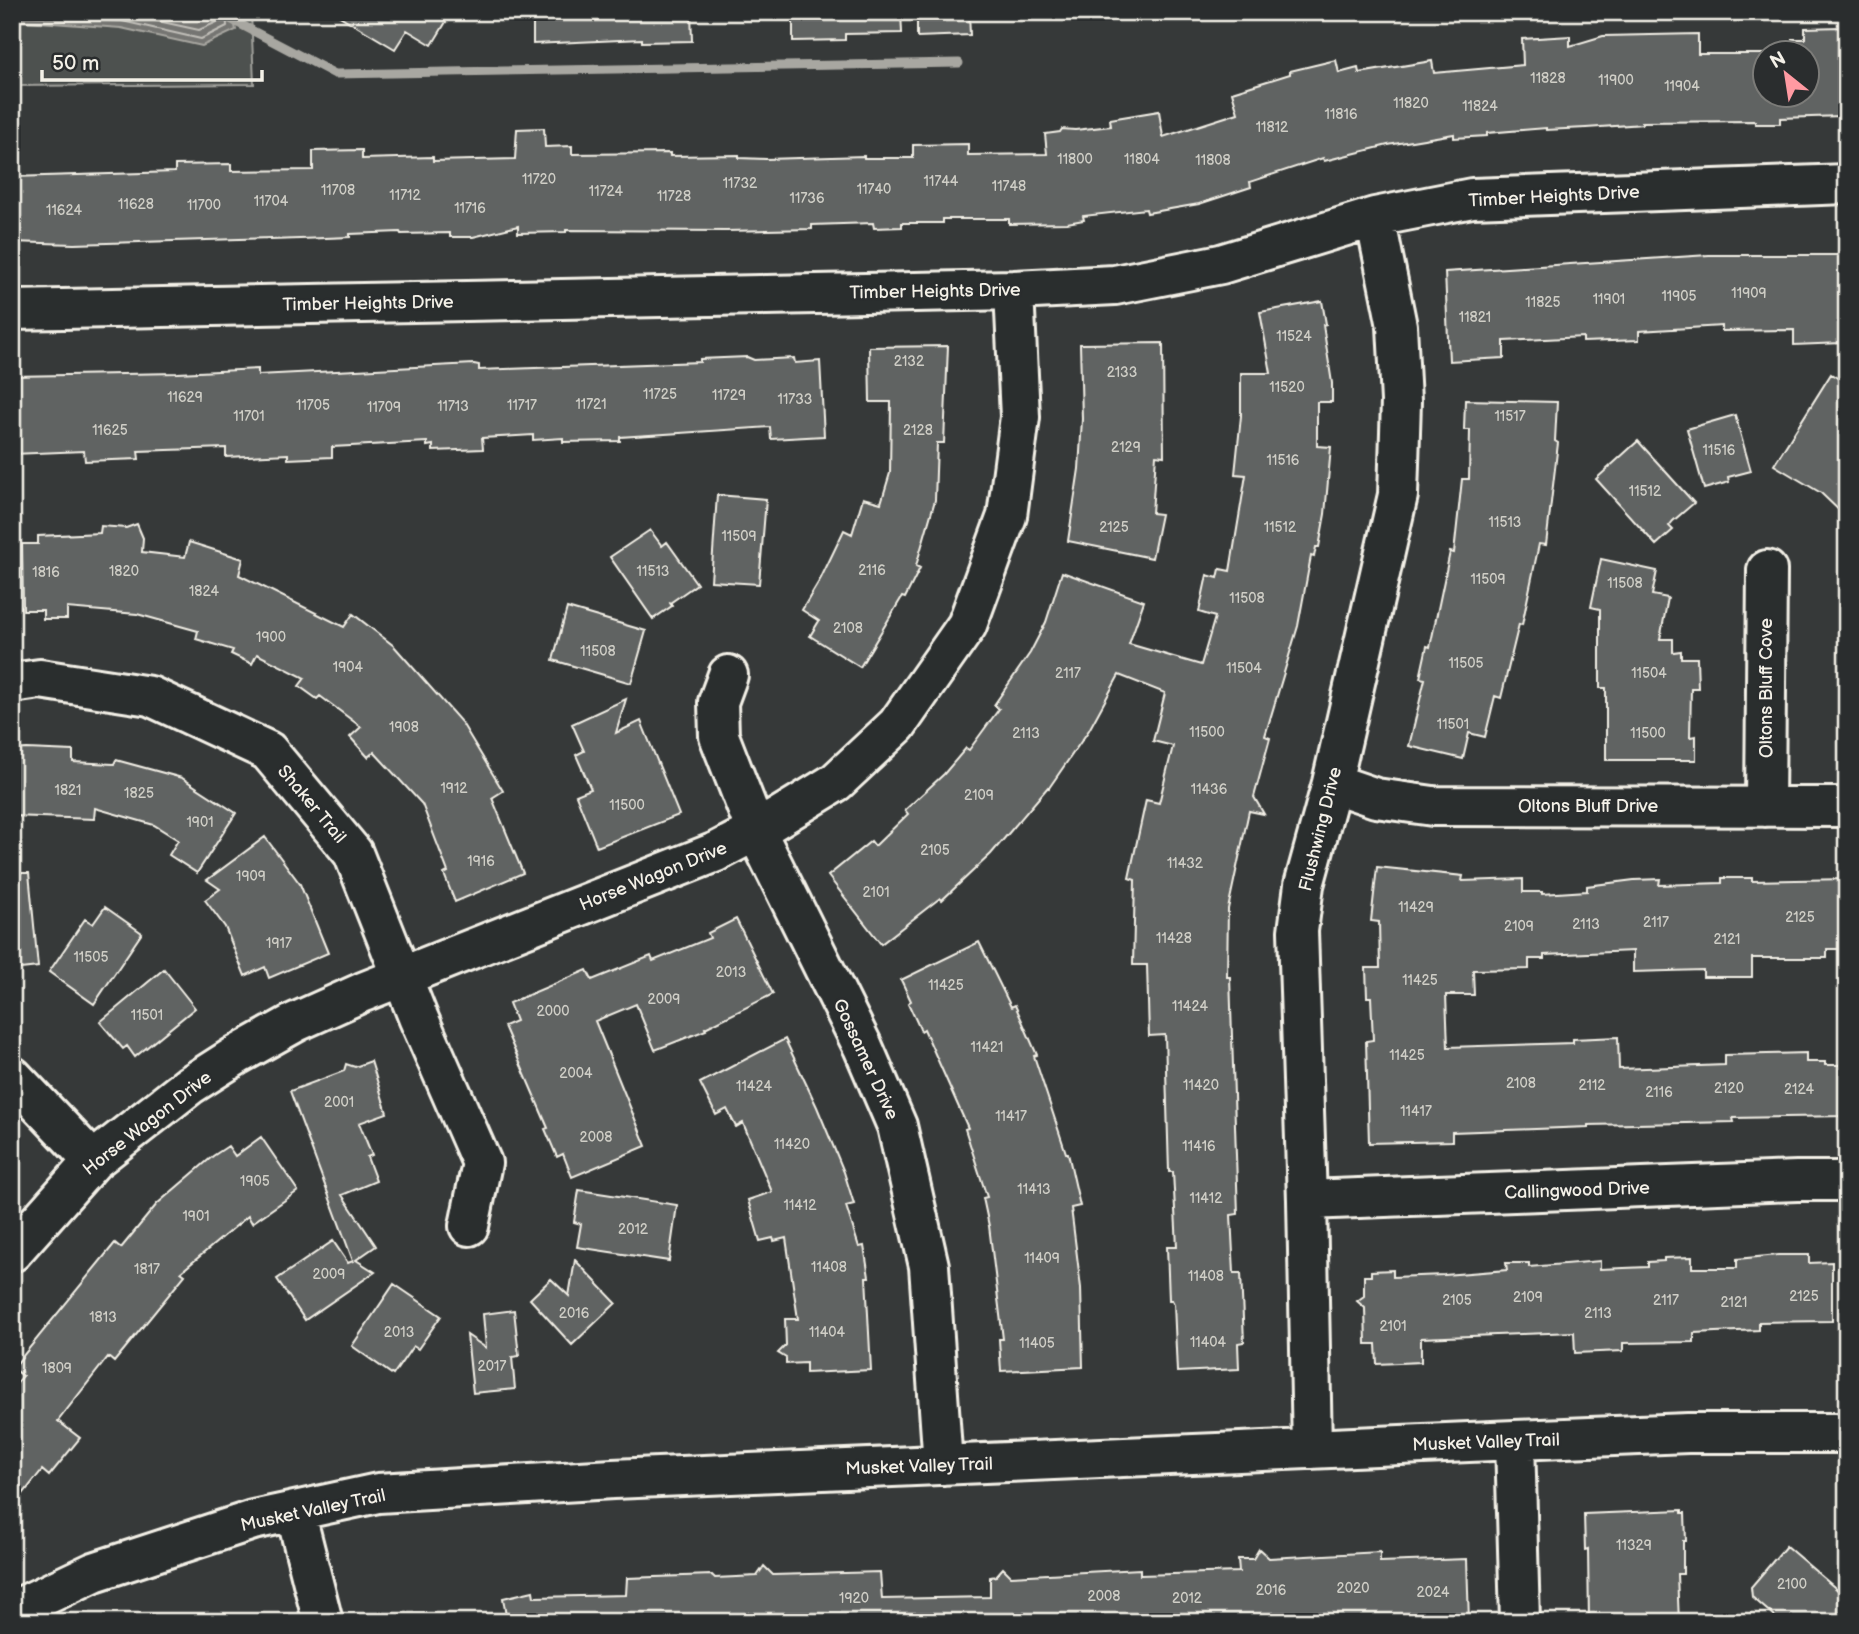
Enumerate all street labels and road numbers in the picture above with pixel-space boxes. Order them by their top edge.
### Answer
street label: Timber Heights Drive [1468,182,1640,211]
street label: Timber Heights Drive [849,280,1021,303]
street label: Timber Heights Drive [282,292,454,315]
street label: Oltons Bluff Cove [1756,618,1777,758]
street label: Shaker Trail [273,761,350,848]
street label: Flushwing Drive [1295,764,1346,894]
street label: Oltons Bluff Drive [1518,796,1658,817]
street label: Horse Wagon Drive [576,837,730,916]
street label: Gossamer Drive [828,995,903,1123]
street label: Horse Wagon Drive [79,1067,216,1180]
street label: Callingwood Drive [1504,1177,1650,1204]
street label: Musket Valley Trail [1412,1429,1560,1456]
street label: Musket Valley Trail [845,1453,993,1480]
street label: Musket Valley Trail [239,1485,387,1536]

